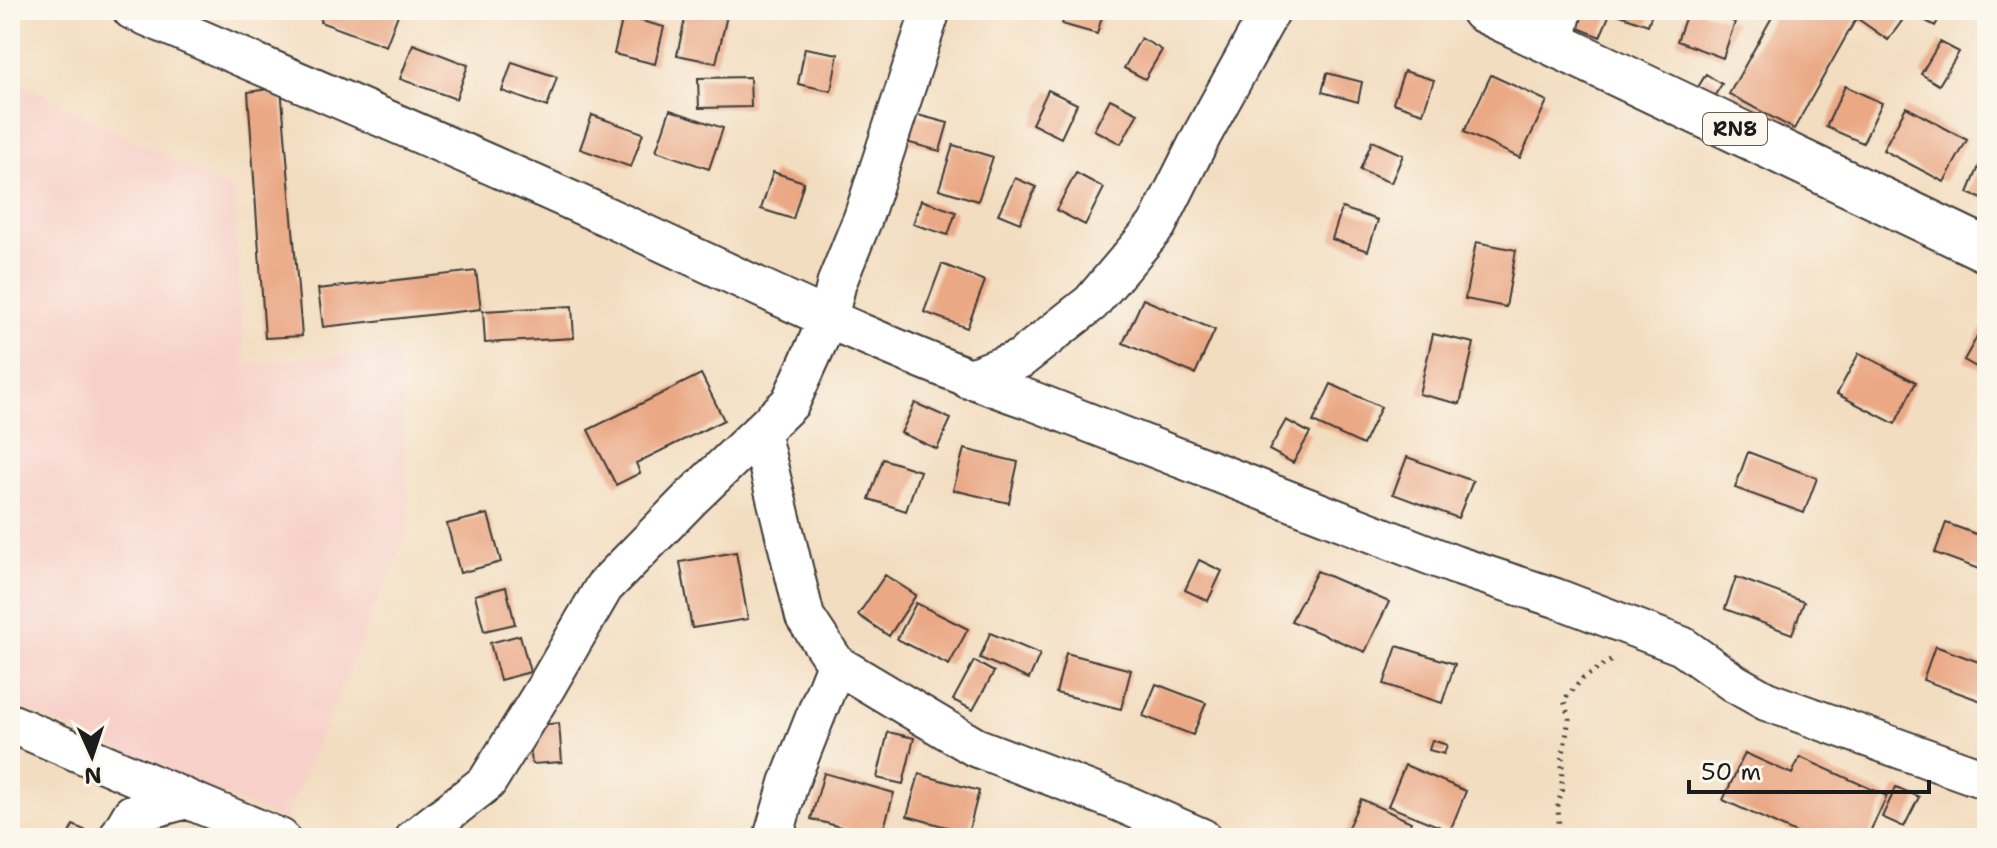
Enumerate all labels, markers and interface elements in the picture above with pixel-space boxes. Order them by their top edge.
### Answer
road number: RN8 [1703,113,1767,145]
north arrow [52,716,132,796]
scale bar [1689,744,1929,794]
text: 50 m [1701,756,1761,788]
text: N [84,761,102,790]

